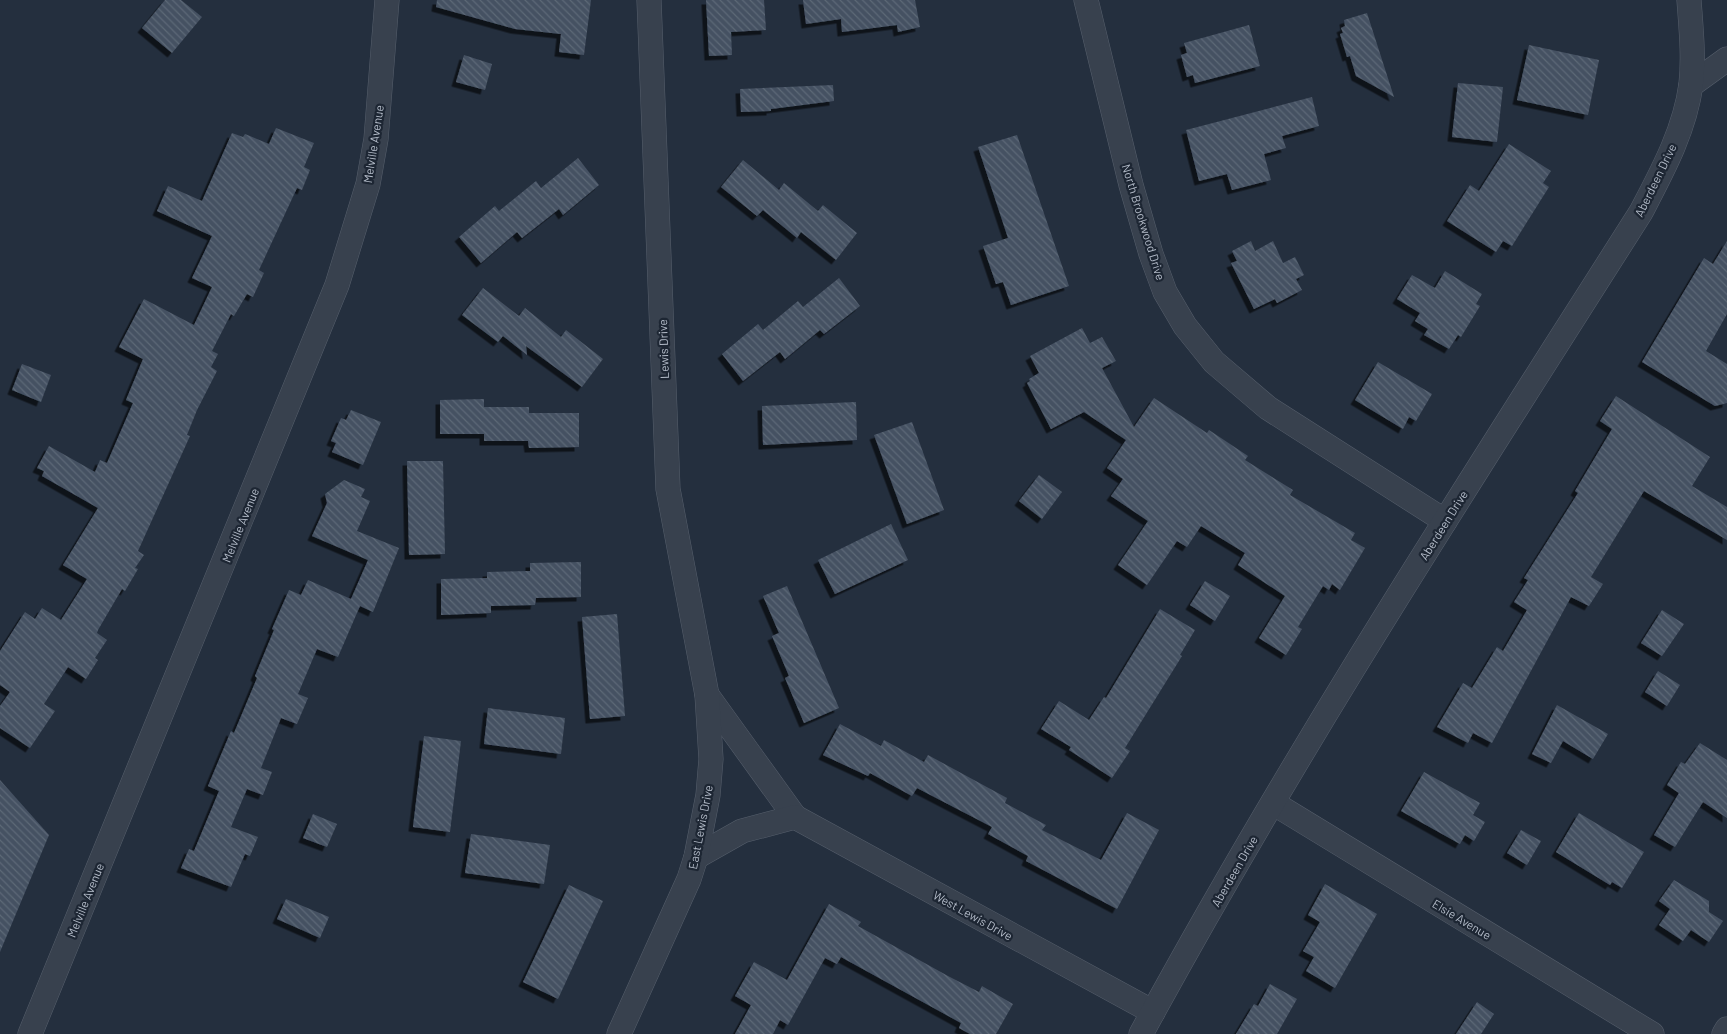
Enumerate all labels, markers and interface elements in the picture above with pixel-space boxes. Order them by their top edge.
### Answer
street label: Melville Avenue [360,104,386,184]
street label: Aberdeen Drive [1631,141,1679,219]
street label: North Brookwood Drive [1120,162,1168,282]
street label: Lewis Drive [655,319,671,379]
street label: Melville Avenue [219,486,261,564]
street label: Aberdeen Drive [1416,488,1470,562]
street label: East Lewis Drive [685,784,715,870]
street label: Aberdeen Drive [1208,833,1260,909]
street label: Melville Avenue [64,861,106,939]
street label: West Lewis Drive [931,887,1015,943]
street label: Elsie Avenue [1430,896,1494,942]

